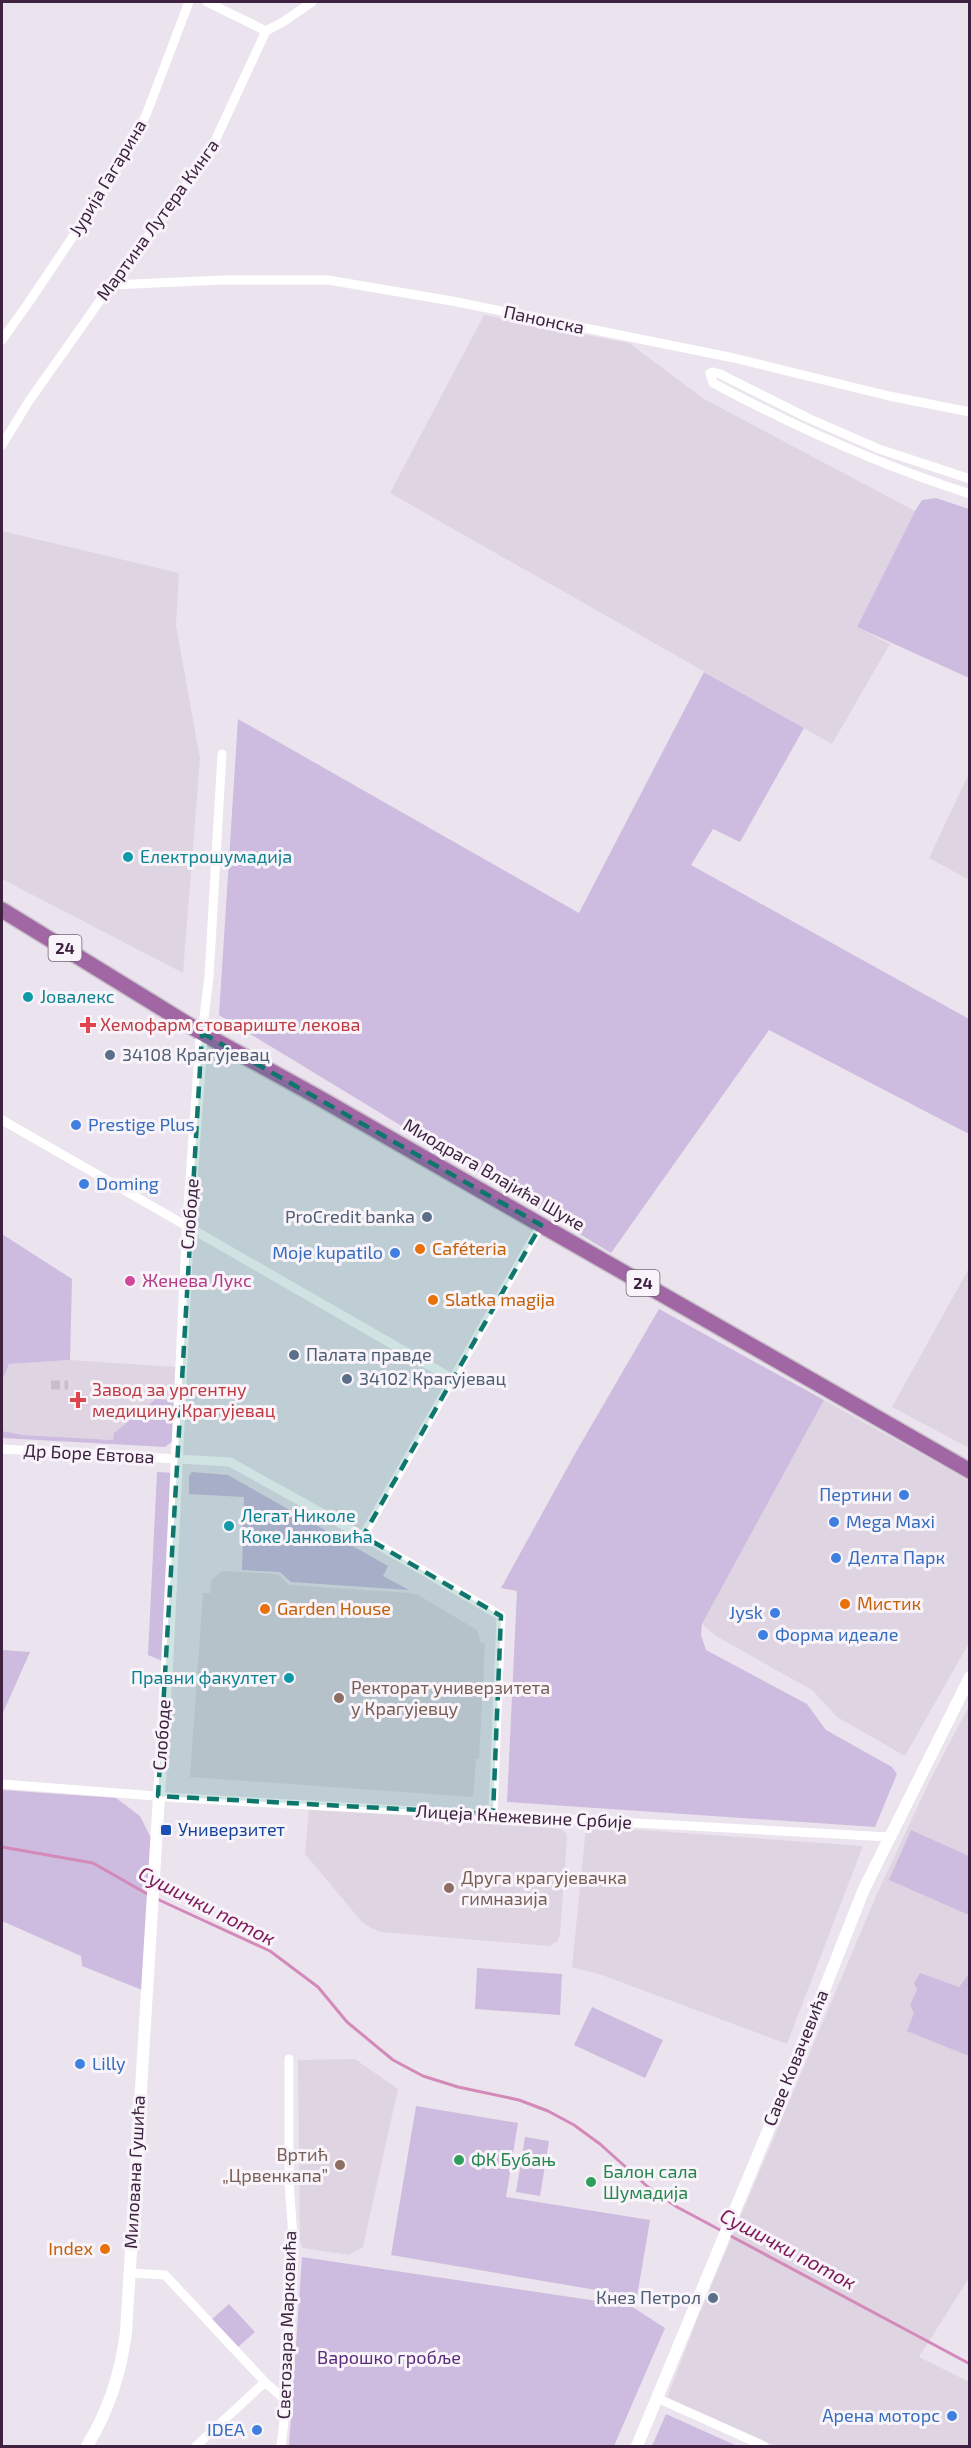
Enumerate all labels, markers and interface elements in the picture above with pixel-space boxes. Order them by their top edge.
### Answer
street label: Јурија Гагарина [64,115,151,240]
street label: Мартина Лутера Кинга [91,134,223,304]
street label: Панонска [502,300,586,338]
place label: Електрошумадија [140,845,292,867]
marker: Електрошумадија [121,850,135,864]
road number: 24 [48,935,82,961]
place label: Јовалекс [40,985,115,1007]
marker: Јовалекс [21,990,35,1004]
place label: Хемофарм стовариште лекова [100,1013,360,1035]
marker: Хемофарм стовариште лекова [81,1018,95,1032]
place label: 34108 Крагујевац [122,1043,270,1065]
marker: 34108 Крагујевац [103,1048,117,1062]
place label: Prestige Plus [88,1113,195,1135]
street label: Миодрага Влајића Шуке [400,1113,589,1235]
marker: Prestige Plus [69,1118,83,1132]
place label: Doming [96,1172,159,1194]
marker: Doming [77,1177,91,1191]
street label: Слободе [176,1178,202,1250]
place label: ProCredit banka [285,1205,415,1227]
marker: ProCredit banka [420,1210,434,1224]
place label: Caféteria [432,1237,507,1259]
place label: Moje kupatilo [272,1241,383,1263]
marker: Caféteria [413,1242,427,1256]
marker: Moje kupatilo [388,1246,402,1260]
place label: Женева Лукс [142,1269,252,1291]
road number: 24 [626,1270,660,1296]
marker: Женева Лукс [123,1274,137,1288]
place label: Slatka magija [445,1288,555,1310]
marker: Slatka magija [426,1293,440,1307]
place label: Палата правде [306,1343,432,1365]
marker: Палата правде [287,1348,301,1362]
place label: 34102 Крагујевац [359,1367,507,1389]
marker: 34102 Крагујевац [340,1372,354,1386]
place label: Завод за ургентну медицину Крагујевац [92,1378,276,1421]
marker: Завод за ургентну медицину Крагујевац [69,1391,87,1409]
street label: Др Боре Евтова [23,1439,155,1467]
place label: Пертини [819,1483,892,1505]
marker: Пертини [897,1488,911,1502]
place label: Легат Николе Коке Јанковића [241,1504,373,1547]
place label: Mega Maxi [846,1510,935,1532]
marker: Mega Maxi [827,1515,841,1529]
marker: Легат Николе Коке Јанковића [222,1519,236,1533]
place label: Делта Парк [848,1546,946,1568]
marker: Делта Парк [829,1551,843,1565]
place label: Мистик [857,1592,922,1614]
place label: Garden House [277,1597,391,1619]
marker: Мистик [838,1597,852,1611]
place label: Jysk [729,1601,763,1623]
marker: Garden House [258,1602,272,1616]
marker: Jysk [768,1606,782,1620]
place label: Форма идеале [775,1623,898,1645]
marker: Форма идеале [756,1628,770,1642]
place label: Правни факултет [131,1666,277,1688]
marker: Правни факултет [282,1671,296,1685]
place label: Ректорат универзитета у Крагујевцу [351,1676,550,1719]
marker: Ректорат универзитета у Крагујевцу [332,1691,346,1705]
street label: Слободе [148,1699,174,1771]
street label: Лицеја Кнежевине Србије [415,1799,633,1833]
place label: Универзитет [178,1818,285,1840]
marker: Универзитет [159,1823,173,1837]
water label: Сушички поток [135,1860,280,1950]
place label: Друга крагујевачка гимназија [461,1866,627,1909]
marker: Друга крагујевачка гимназија [442,1881,456,1895]
street label: Саве Ковачевића [758,1986,832,2129]
place label: Lilly [92,2052,126,2074]
marker: Lilly [73,2057,87,2071]
street label: Милована Гушића [119,2095,149,2249]
place label: Вртић „Црвенкапа” [222,2143,328,2186]
place label: ФК Бубањ [471,2148,556,2170]
marker: ФК Бубањ [452,2153,466,2167]
marker: Вртић „Црвенкапа” [333,2158,347,2172]
place label: Балон сала Шумадија [603,2160,697,2203]
marker: Балон сала Шумадија [584,2175,598,2189]
water label: Сушички поток [716,2202,861,2294]
street label: Светозара Марковића [272,2230,300,2420]
place label: Index [48,2237,93,2259]
marker: Index [98,2242,112,2256]
place label: Кнез Петрол [596,2286,701,2308]
marker: Кнез Петрол [706,2291,720,2305]
park label: Варошко гробље [317,2346,461,2368]
place label: Арена моторс [822,2404,940,2426]
marker: Арена моторс [945,2409,959,2423]
place label: IDEA [207,2418,246,2440]
marker: IDEA [250,2423,264,2437]

